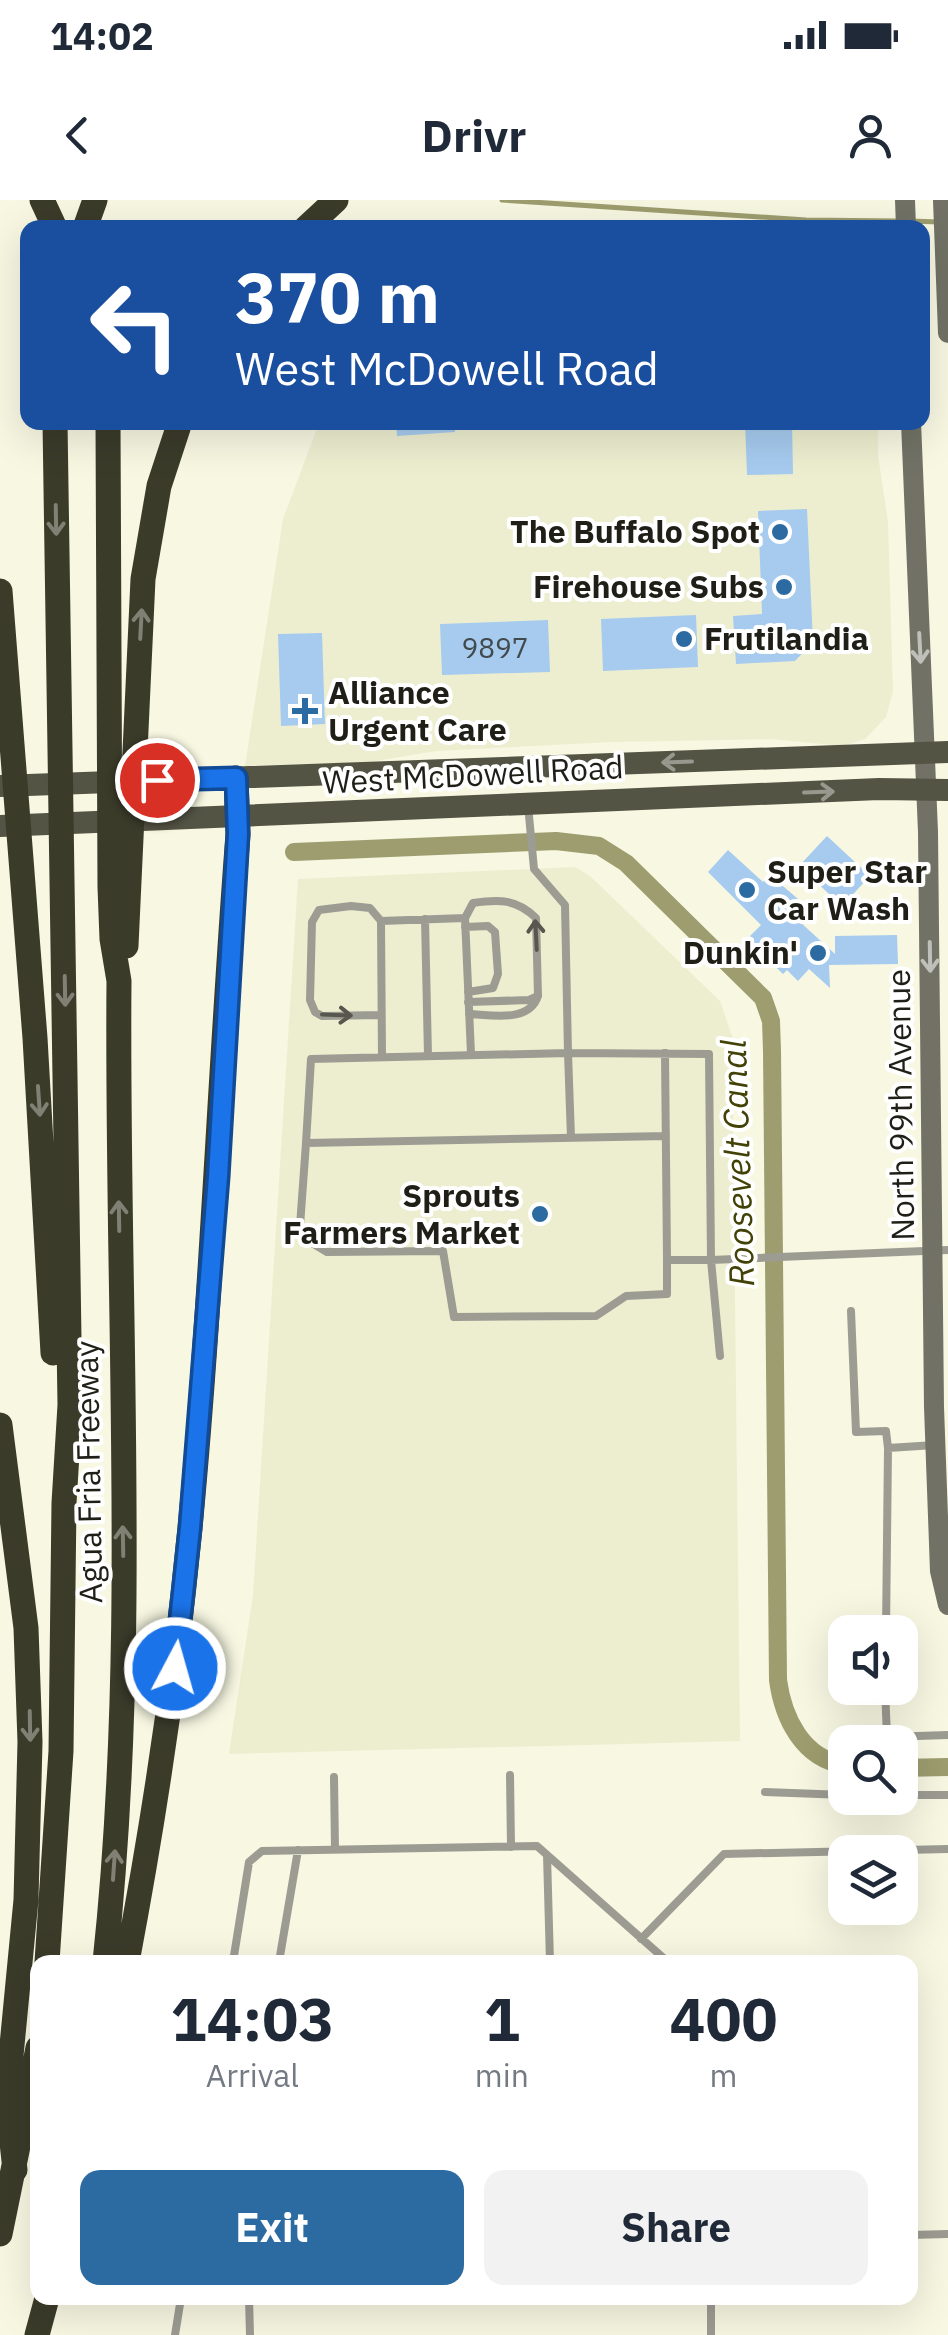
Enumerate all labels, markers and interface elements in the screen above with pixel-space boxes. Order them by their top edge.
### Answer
text: 14:02 [50,11,154,60]
text: Drivr [422,106,526,164]
icon: back [50,108,105,163]
icon: person [843,108,898,163]
text: 370 m [235,251,440,342]
icon: left [70,260,200,390]
text: West McDowell Road [235,339,659,397]
one-way arrow [47,503,66,535]
place label: The Buffalo Spot [510,510,760,552]
marker: The Buffalo Spot [769,521,791,543]
place label: Firehouse Subs [533,565,764,607]
marker: Firehouse Subs [773,576,795,598]
one-way arrow [132,609,151,641]
place label: Frutilandia [704,617,869,659]
marker: Frutilandia [673,628,695,650]
house number: 9897 [461,629,529,666]
one-way arrow [911,632,930,664]
place label: Alliance Urgent Care [328,671,507,750]
marker: Alliance Urgent Care [292,698,318,724]
pin [115,738,200,823]
street label: West McDowell Road [321,745,625,803]
one-way arrow [661,752,693,771]
icon: arrive [130,753,185,808]
one-way arrow [803,782,835,801]
place label: Super Star Car Wash [767,850,927,929]
marker: Super Star Car Wash [736,879,758,901]
one-way arrow [526,919,545,951]
place label: Dunkin' [683,931,798,973]
one-way arrow [920,940,939,972]
marker: Dunkin' [807,942,829,964]
street label: North 99th Avenue [877,969,923,1241]
one-way arrow [56,975,75,1007]
one-way arrow [320,1005,353,1024]
water label: Roosevelt Canal [710,1038,764,1287]
one-way arrow [30,1085,49,1117]
place label: Sprouts Farmers Market [283,1174,520,1253]
one-way arrow [110,1200,128,1232]
marker: Sprouts Farmers Market [529,1203,551,1225]
street label: Agua Fria Freeway [65,1340,111,1604]
one-way arrow [114,1525,132,1558]
map controls [828,1615,918,1925]
button: sound [828,1615,918,1705]
position arrow [123,1616,227,1720]
one-way arrow [20,1709,39,1741]
button: search [828,1725,918,1815]
button: layers [828,1835,918,1925]
one-way arrow [105,1850,124,1882]
text: 14:03 [171,1979,334,2058]
text: 1 [484,1979,520,2058]
text: 400 [669,1979,777,2058]
text: Arrival [206,2054,299,2096]
text: min [475,2054,529,2096]
text: m [710,2054,737,2096]
button: Exit [80,2170,464,2285]
button: Share [484,2170,868,2285]

